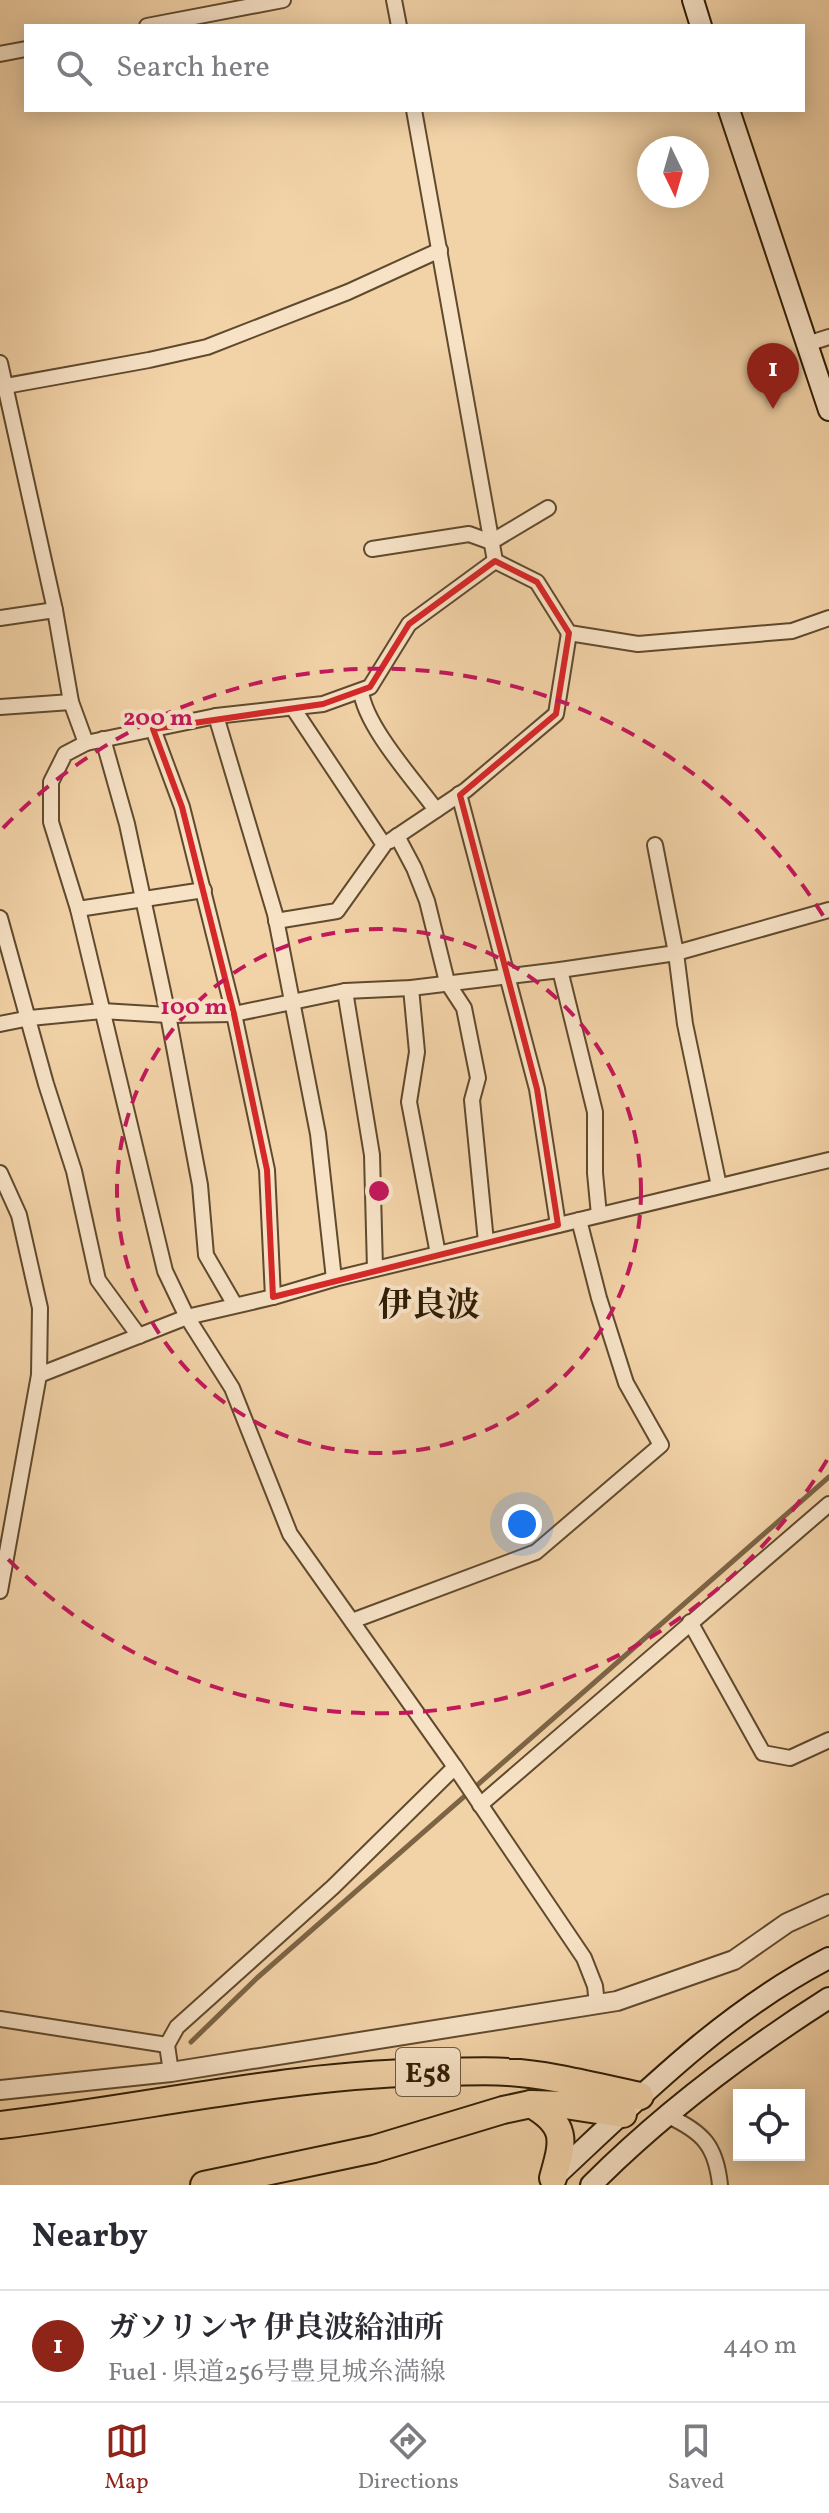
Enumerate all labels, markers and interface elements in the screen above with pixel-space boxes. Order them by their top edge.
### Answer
search box [24,24,805,112]
icon: search [52,46,96,90]
text: Search here [116,47,270,89]
north arrow [637,136,709,208]
pin: 1 [747,343,799,409]
text: 200 m [123,702,193,736]
text: 100 m [160,991,228,1025]
centre of rings [365,1177,393,1205]
district label: 伊良波 [378,1284,480,1331]
your location [502,1504,542,1544]
road number: E58 [396,2048,460,2096]
map controls [733,2089,805,2161]
button: locate [733,2089,805,2161]
text: Nearby [32,2214,148,2261]
text: ガソリンヤ 伊良波給油所 [108,2308,444,2350]
text: 1 [53,2328,63,2364]
text: 440 m [723,2328,797,2364]
text: Fuel · 県道256号豊見城糸満線 [108,2355,446,2391]
tab: Map [105,2419,149,2498]
tab: Directions [358,2419,459,2498]
tab: Saved [668,2419,724,2498]

